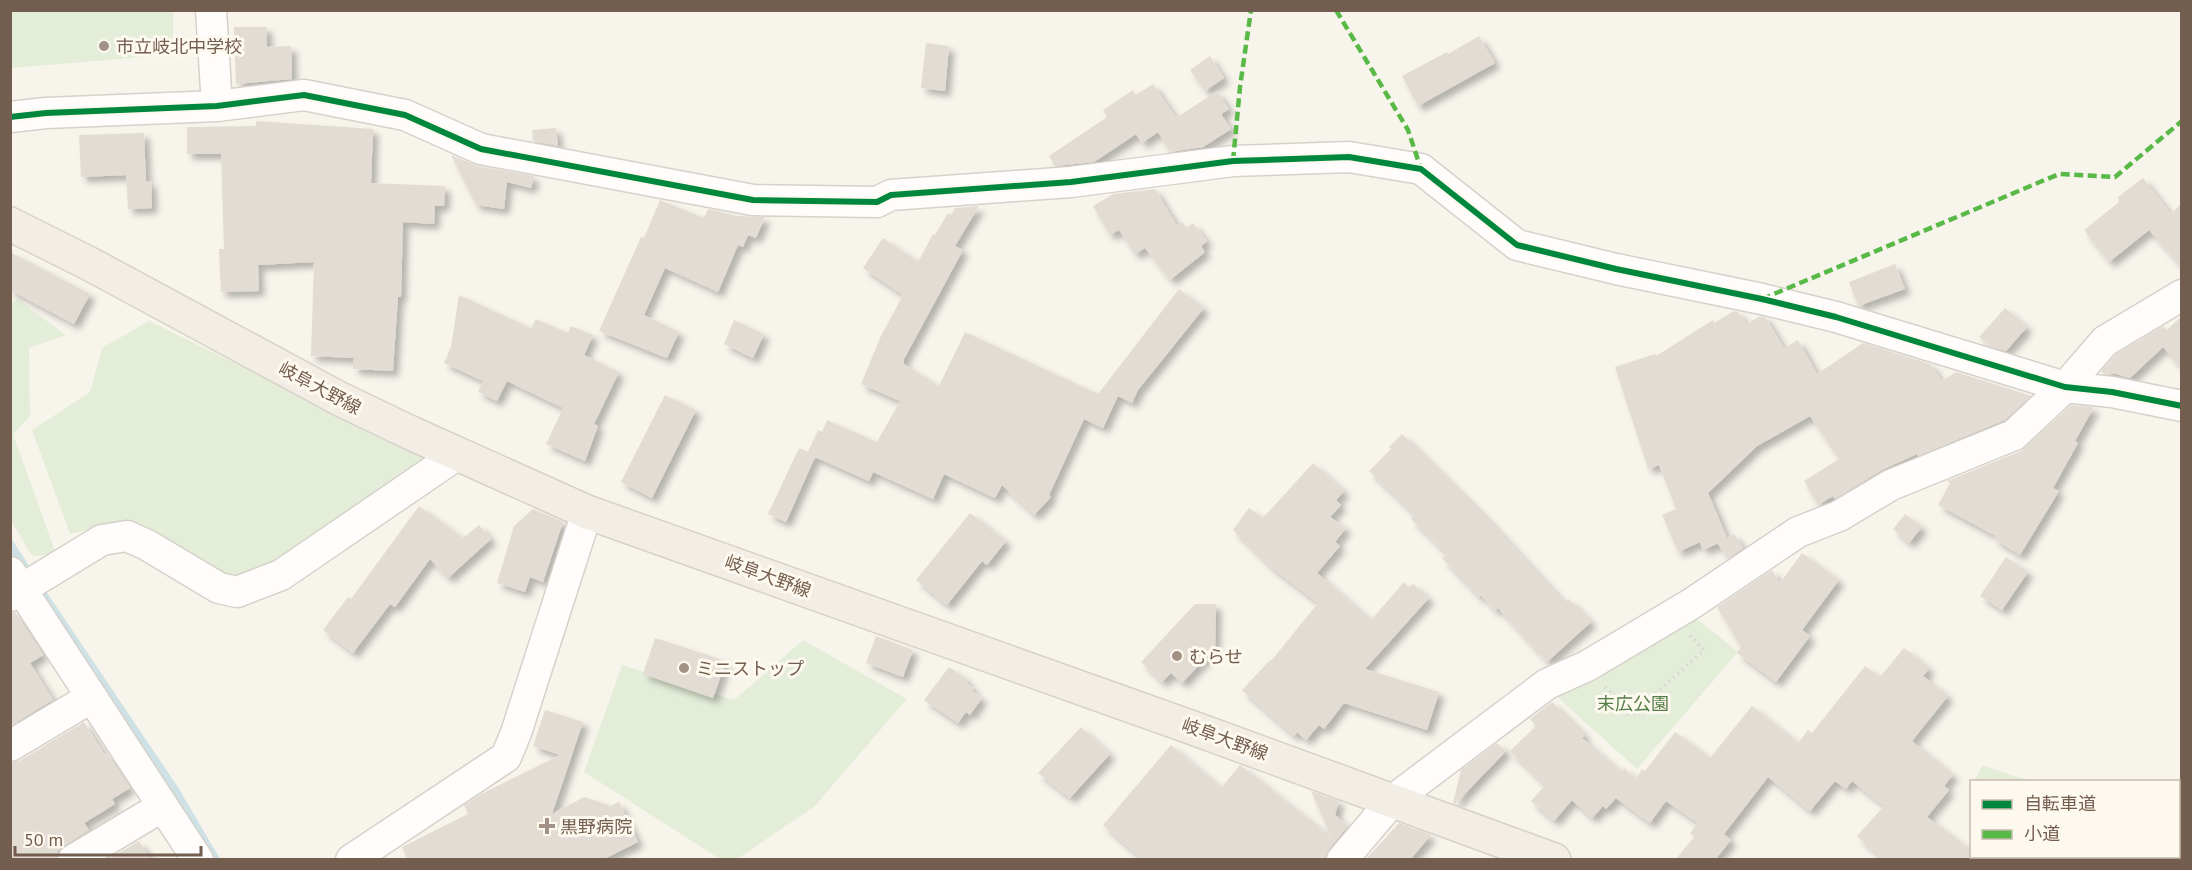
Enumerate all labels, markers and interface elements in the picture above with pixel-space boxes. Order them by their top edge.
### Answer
place label: 市立岐北中学校 [116,35,242,58]
marker: 市立岐北中学校 [97,39,111,53]
street label: 岐阜大野線 [275,357,365,419]
street label: 岐阜大野線 [722,550,814,602]
place label: むらせ [1189,645,1243,668]
marker: むらせ [1170,649,1184,663]
place label: ミニストップ [696,657,804,680]
marker: ミニストップ [677,661,691,675]
park label: 末広公園 [1597,692,1669,715]
street label: 岐阜大野線 [1179,713,1271,765]
legend [1970,780,2180,858]
text: 自転車道 [2024,792,2096,815]
place label: 黒野病院 [560,815,632,838]
marker: 黒野病院 [538,817,556,835]
scale bar [15,819,201,857]
text: 小道 [2024,822,2060,845]
text: 50 m [24,828,63,851]

